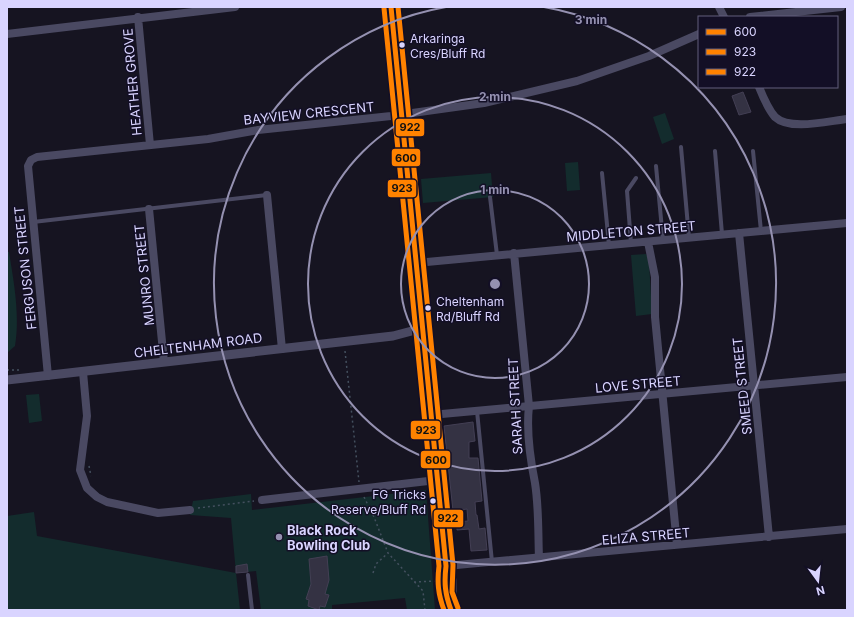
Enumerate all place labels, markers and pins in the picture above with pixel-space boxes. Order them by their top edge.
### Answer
place label: Arkaringa Cres/Bluff Rd [410,31,485,61]
marker: Arkaringa Cres/Bluff Rd [397,40,407,50]
centre of rings [488,277,502,291]
place label: Cheltenham Rd/Bluff Rd [436,294,504,324]
marker: Cheltenham Rd/Bluff Rd [423,303,433,313]
place label: FG Tricks Reserve/Bluff Rd [331,487,426,517]
marker: FG Tricks Reserve/Bluff Rd [428,496,438,506]
place label: Black Rock Bowling Club [287,522,370,553]
marker: Black Rock Bowling Club [274,532,284,542]

